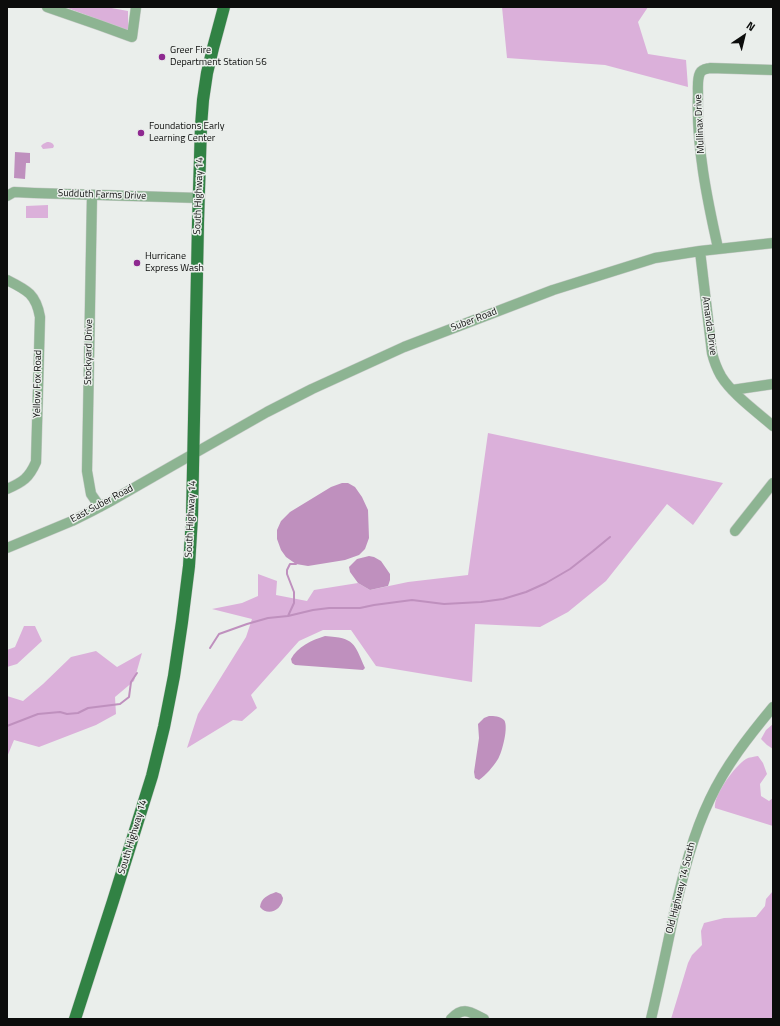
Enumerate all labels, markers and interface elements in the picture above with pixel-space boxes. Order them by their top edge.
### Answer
north arrow [724,16,764,56]
text: N [743,17,759,35]
place label: Greer Fire Department Station 56 [170,45,267,68]
marker: Greer Fire Department Station 56 [157,52,167,62]
street label: Mullinax Drive [692,94,708,154]
place label: Foundations Early Learning Center [149,121,225,144]
marker: Foundations Early Learning Center [136,128,146,138]
street label: South Highway 14 [192,157,206,235]
street label: Sudduth Farms Drive [58,187,146,203]
place label: Hurricane Express Wash [145,251,204,274]
marker: Hurricane Express Wash [132,258,142,268]
street label: Amanda Drive [699,296,719,356]
street label: Suber Road [449,306,499,334]
street label: Stockyard Drive [82,319,96,385]
street label: Yellow Fox Road [31,350,45,418]
street label: South Highway 14 [183,480,199,558]
street label: East Suber Road [69,482,135,526]
street label: South Highway 14 [116,798,150,876]
street label: Old Highway 14 South [664,841,698,935]

